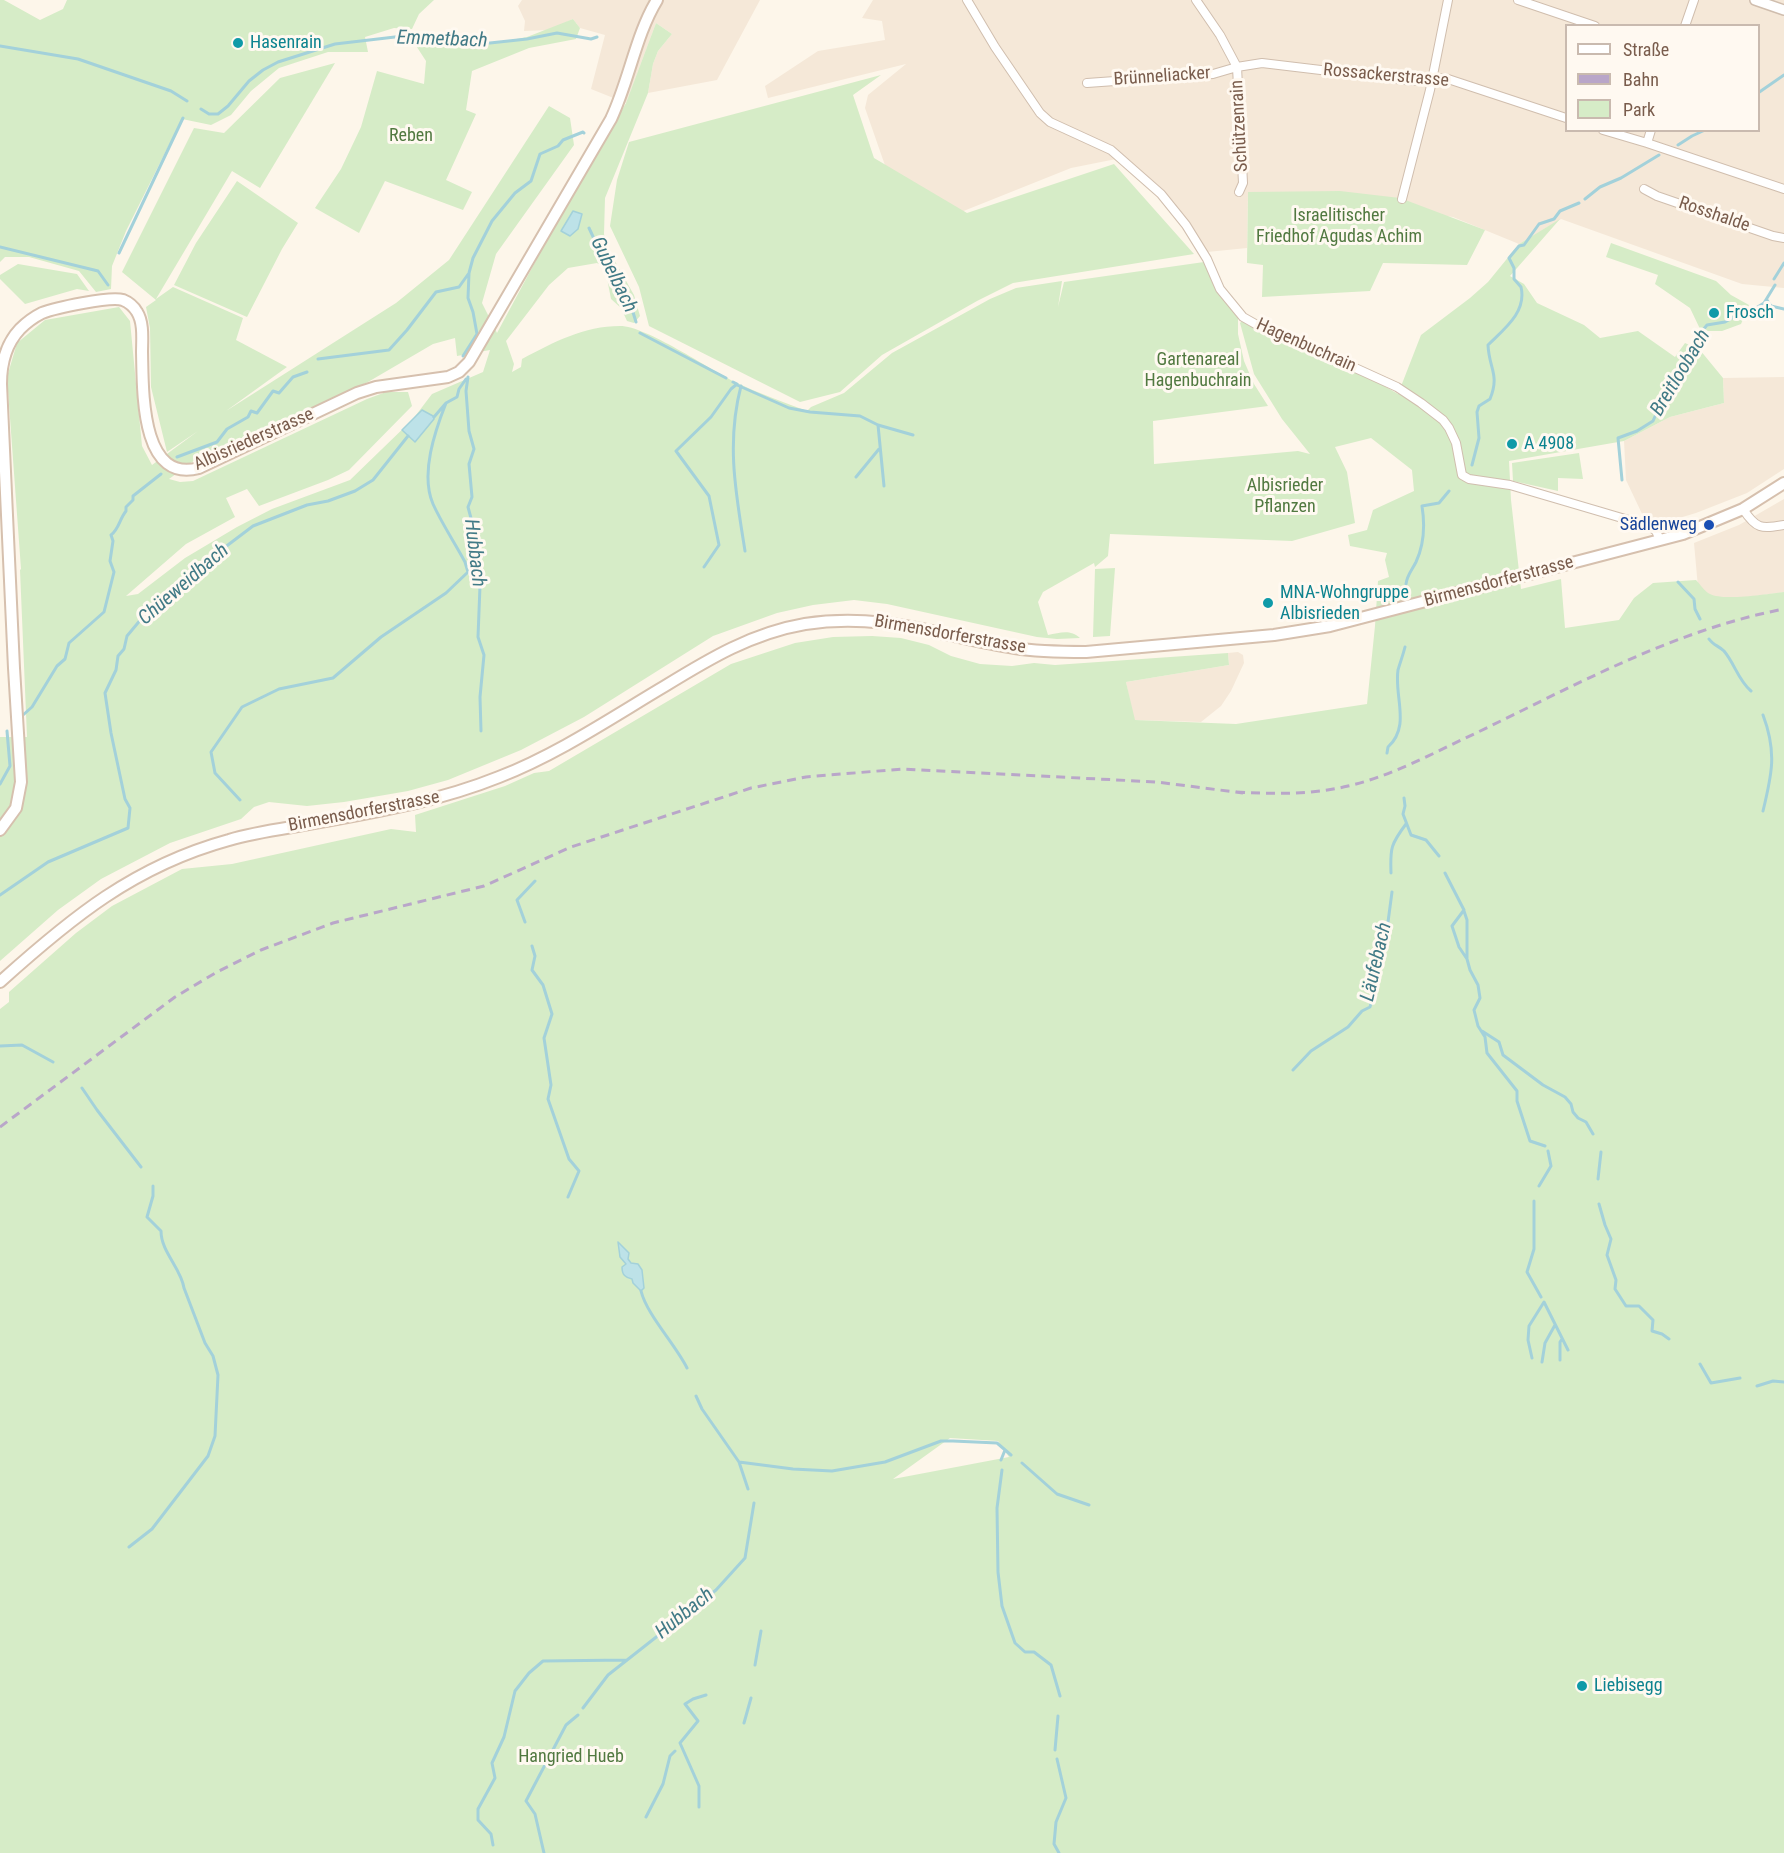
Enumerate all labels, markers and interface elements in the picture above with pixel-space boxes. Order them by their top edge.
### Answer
legend [1565,24,1760,132]
water label: Emmetbach [396,26,488,54]
place label: Hasenrain [250,32,322,54]
marker: Hasenrain [231,36,245,50]
text: Straße [1623,39,1669,60]
street label: Rossackerstrasse [1322,60,1450,92]
street label: Brünneliacker [1113,63,1211,91]
text: Bahn [1623,69,1659,90]
street label: Schützenrain [1227,80,1253,172]
text: Park [1623,99,1655,120]
park label: Reben [389,125,433,147]
street label: Rosshalde [1676,193,1752,237]
park label: Israelitischer Friedhof Agudas Achim [1256,205,1422,248]
water label: Gubelbach [584,233,642,317]
place label: Frosch [1726,302,1774,324]
marker: Frosch [1707,306,1721,320]
street label: Hagenbuchrain [1253,314,1359,378]
water label: Breitloobach [1646,325,1716,421]
park label: Gartenareal Hagenbuchrain [1144,349,1252,392]
street label: Albisriederstrasse [191,404,317,476]
place label: A 4908 [1524,433,1574,455]
marker: A 4908 [1505,437,1519,451]
park label: Albisrieder Pflanzen [1247,475,1323,518]
place label: Sädlenweg [1620,514,1697,536]
water label: Hubbach [458,518,490,588]
marker: Sädlenweg [1702,518,1716,532]
water label: Chüeweidbach [134,539,234,631]
street label: Birmensdorferstrasse [1422,552,1576,612]
place label: MNA-Wohngruppe Albisrieden [1280,582,1409,624]
marker: MNA-Wohngruppe Albisrieden [1261,596,1275,610]
street label: Birmensdorferstrasse [873,611,1027,659]
street label: Birmensdorferstrasse [287,787,441,837]
water label: Läufebach [1356,920,1398,1004]
water label: Hubbach [651,1583,719,1645]
place label: Liebisegg [1594,1675,1663,1697]
marker: Liebisegg [1575,1679,1589,1693]
park label: Hangried Hueb [518,1746,624,1768]

